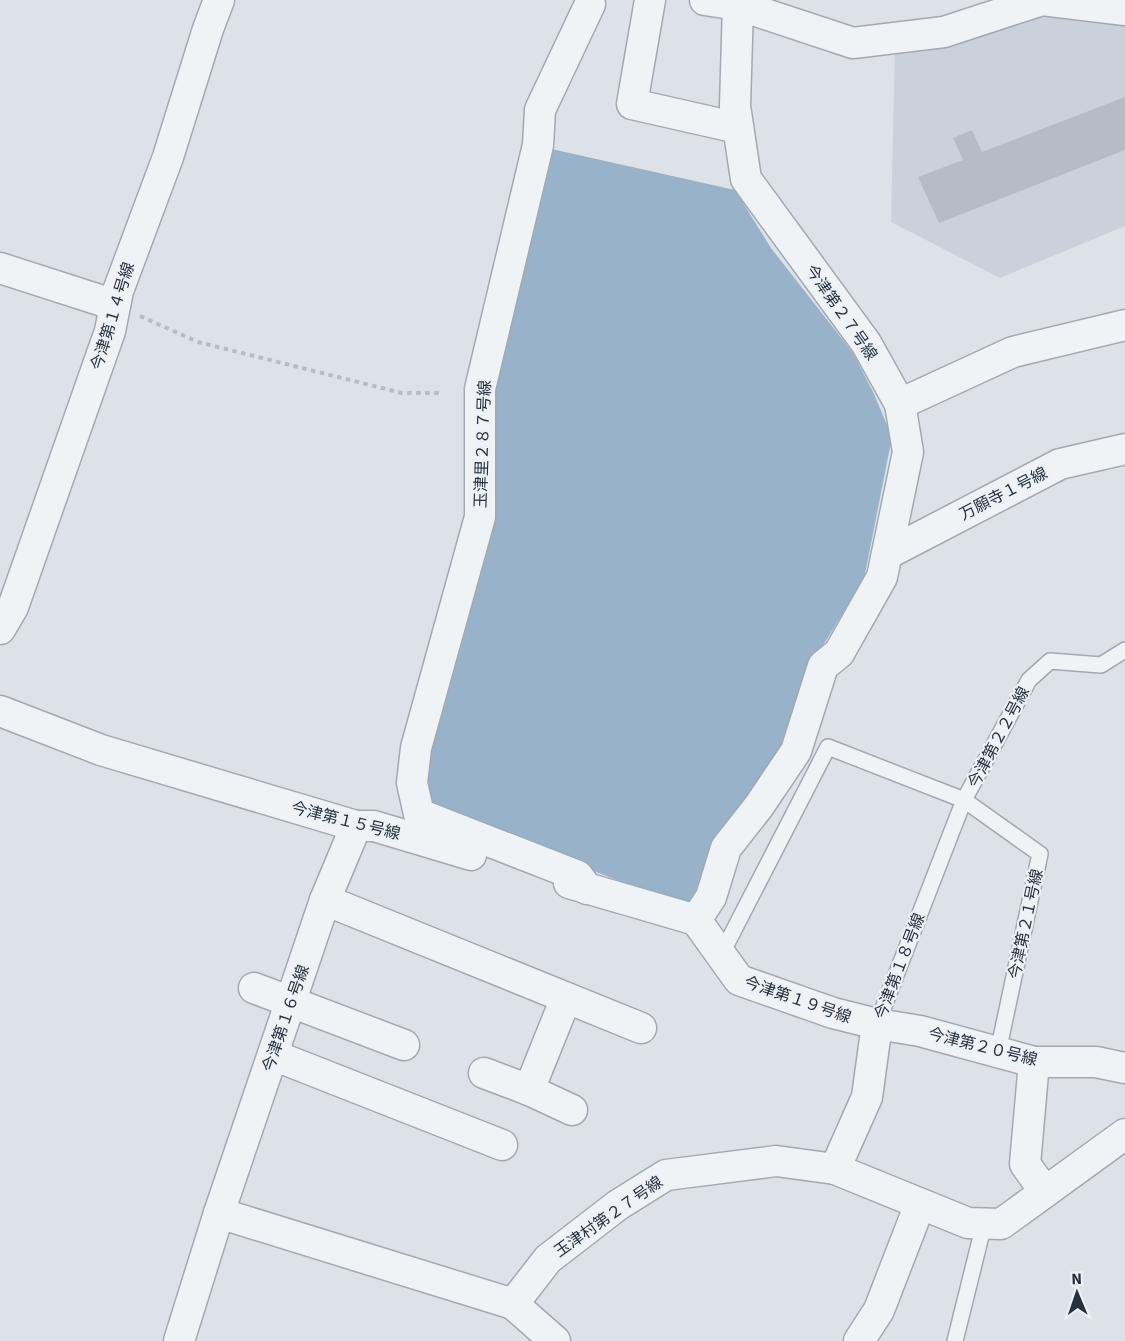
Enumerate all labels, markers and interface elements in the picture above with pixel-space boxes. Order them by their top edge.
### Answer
street label: 今津第１４号線 [86,260,140,373]
street label: 今津第２７号線 [800,260,882,365]
street label: 玉津里２８７号線 [470,380,496,508]
street label: 万願寺１号線 [956,462,1051,525]
street label: 今津第２２号線 [963,683,1035,792]
street label: 今津第１５号線 [289,797,403,845]
street label: 今津第２１号線 [1004,867,1048,981]
street label: 今津第１８号線 [870,910,930,1023]
street label: 今津第１６号線 [257,962,315,1075]
street label: 今津第１９号線 [741,971,854,1029]
street label: 今津第２０号線 [926,1023,1040,1071]
street label: 玉津村第２７号線 [550,1171,667,1263]
north arrow [1047,1263,1107,1323]
text: N [1071,1268,1082,1290]

